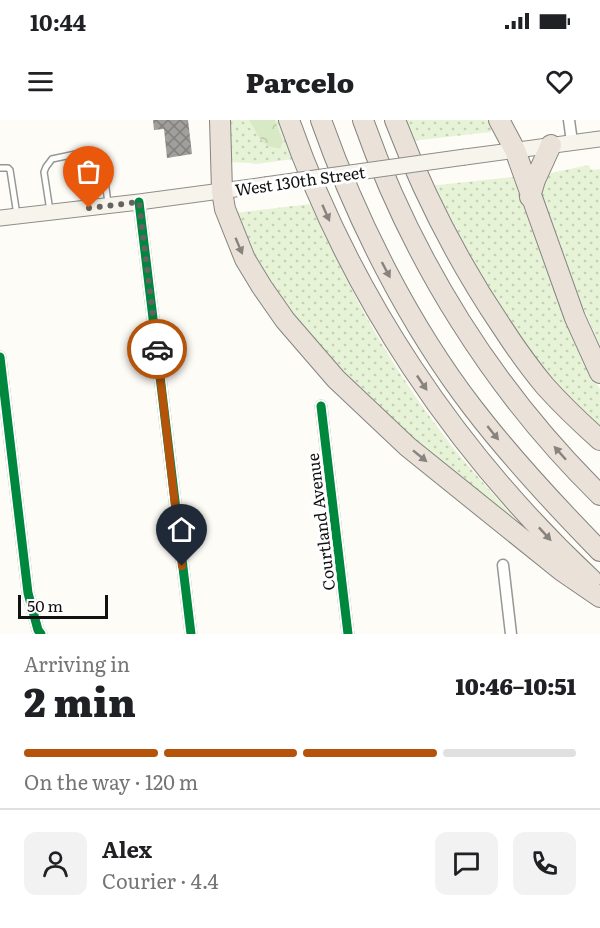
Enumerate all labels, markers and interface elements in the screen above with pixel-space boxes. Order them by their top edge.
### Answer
text: 10:44 [30,5,86,38]
text: Parcelo [246,61,354,101]
icon: menu [24,65,57,98]
icon: heart [543,65,576,98]
pin [63,146,114,208]
icon: bag [72,155,105,188]
street label: West 130th Street [233,159,367,201]
one-way arrow [321,205,331,223]
one-way arrow [235,237,244,255]
one-way arrow [382,261,391,278]
courier [127,319,187,379]
icon: car [141,333,174,366]
one-way arrow [416,374,428,390]
one-way arrow [486,425,499,441]
one-way arrow [554,446,567,461]
one-way arrow [412,450,427,462]
street label: Courtland Avenue [300,452,340,592]
pin [156,504,207,566]
icon: home [165,513,198,546]
one-way arrow [538,526,551,541]
scale bar [18,592,108,619]
text: 50 m [27,593,63,617]
text: Arriving in [24,648,130,678]
text: 10:46–10:51 [455,669,576,702]
text: 2 min [24,671,136,729]
text: On the way · 120 m [24,766,198,796]
button: person [24,832,87,895]
text: Alex [102,832,152,865]
button: chat [435,832,498,895]
button: phone [513,832,576,895]
text: Courier · 4.4 [102,865,219,895]

